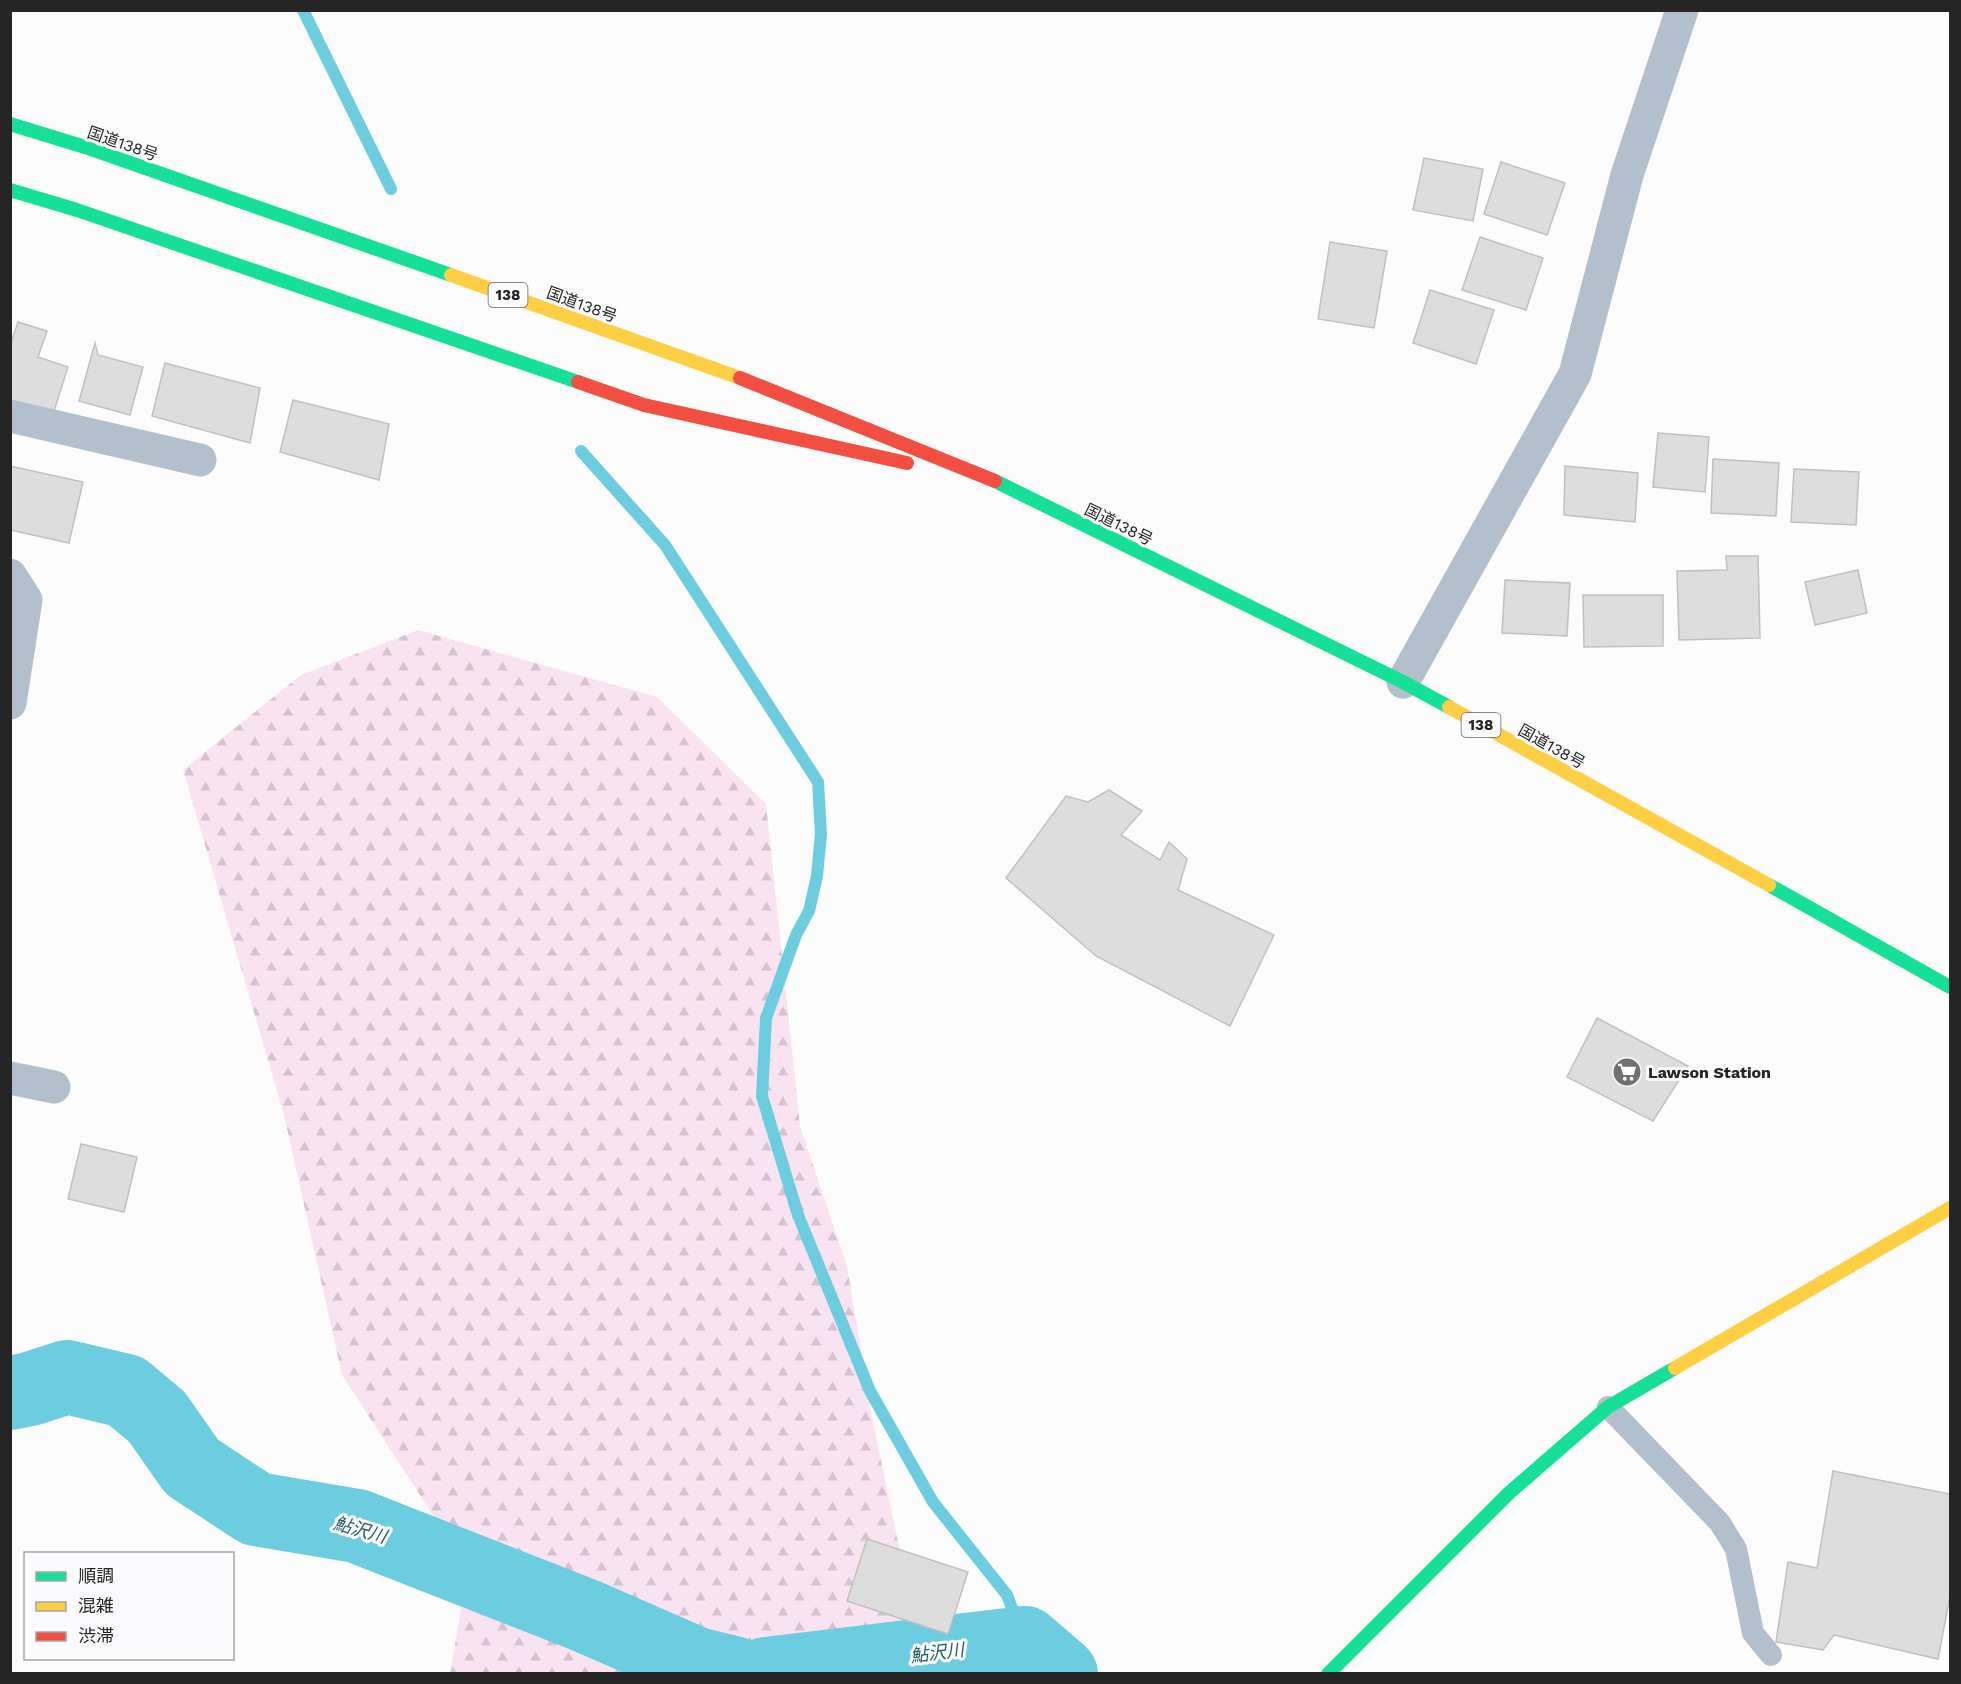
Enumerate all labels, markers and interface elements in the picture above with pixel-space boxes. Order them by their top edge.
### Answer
street label: 国道138号 [85,123,161,164]
road number: 138 [488,283,528,307]
street label: 国道138号 [544,283,620,326]
street label: 国道138号 [1082,500,1156,549]
road number: 138 [1462,713,1500,737]
street label: 国道138号 [1515,720,1588,773]
supermarket icon: Lawson Station [1611,1056,1643,1088]
place label: Lawson Station [1648,1063,1771,1082]
water label: 鮎沢川 [331,1512,391,1548]
legend [24,1552,234,1660]
text: 順調 [78,1565,114,1586]
text: 混雑 [78,1595,114,1616]
text: 渋滞 [78,1625,114,1646]
water label: 鮎沢川 [909,1639,967,1666]

